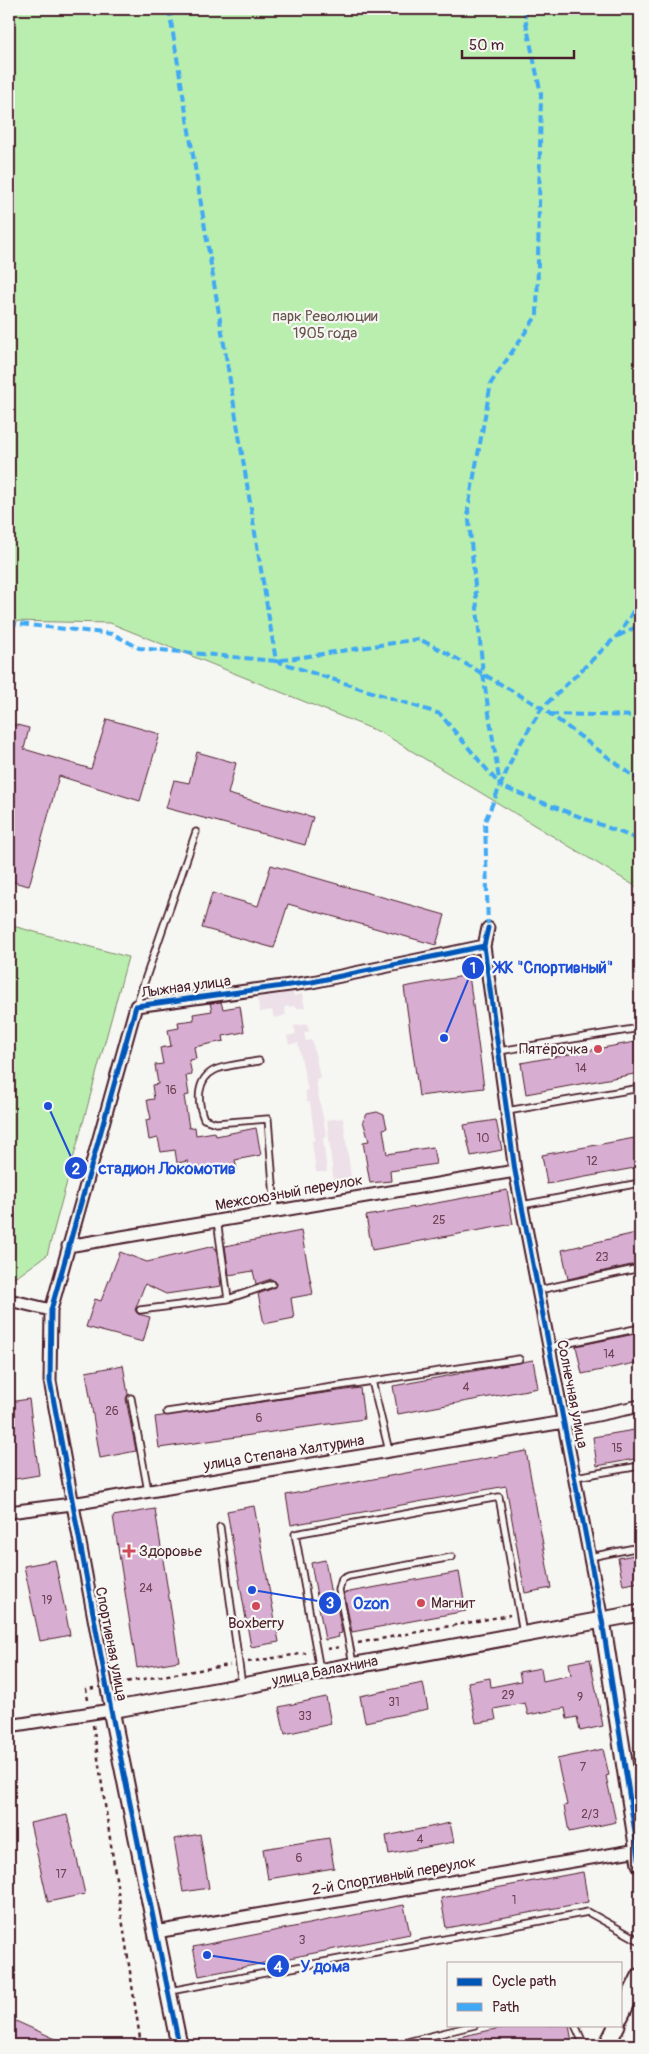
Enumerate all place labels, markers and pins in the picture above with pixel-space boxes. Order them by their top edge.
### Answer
callout: ЖК "Спортивный" [460,952,624,983]
place label: Пятёрочка [519,1040,588,1059]
marker: Пятёрочка [592,1043,604,1055]
callout: стадион Локомотив [63,1153,245,1184]
place label: Здоровье [139,1542,202,1561]
marker: Здоровье [123,1545,135,1557]
callout: Ozon [318,1587,399,1618]
place label: Магнит [431,1594,476,1613]
marker: Магнит [415,1597,427,1609]
marker: Boxberry [250,1600,262,1612]
place label: Boxberry [228,1614,284,1633]
callout: У дома [265,1951,359,1982]

